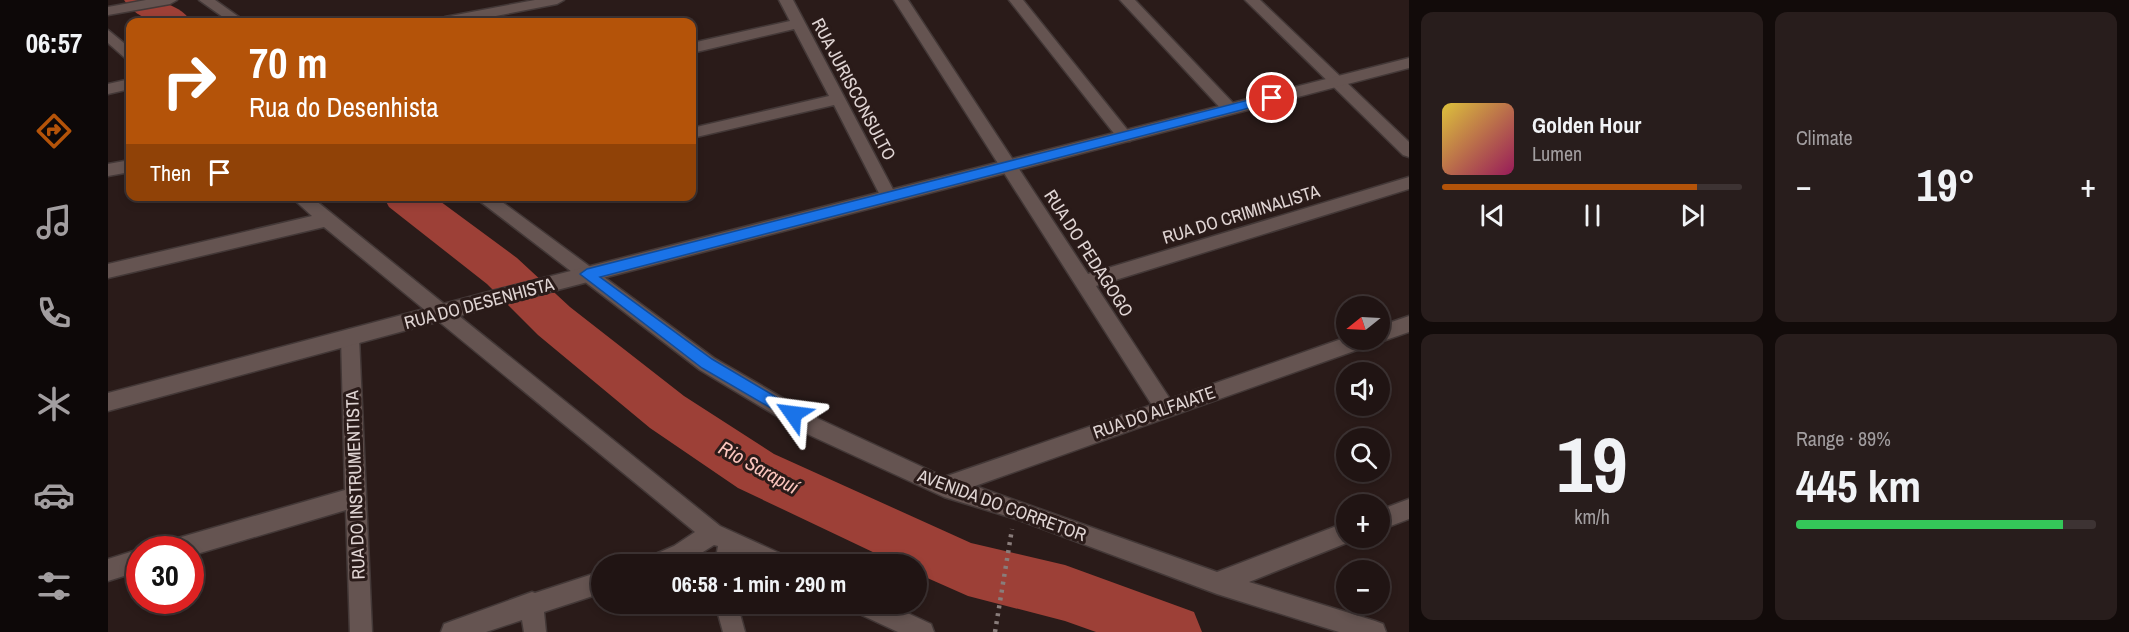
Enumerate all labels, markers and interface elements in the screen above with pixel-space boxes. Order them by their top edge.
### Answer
street label: RUA JURISCONSULTO [806,13,902,165]
text: 06:57 [26,25,82,61]
text: 70 m [249,35,328,91]
icon: right [150,42,228,120]
pin [1246,72,1297,123]
icon: arrive [1255,81,1288,114]
text: Rua do Desenhista [249,89,439,125]
icon: directions [33,110,75,152]
text: Golden Hour [1532,110,1641,140]
text: Climate [1796,124,1853,151]
text: Lumen [1532,140,1582,167]
text: 19° [1916,154,1976,215]
icon: arrive [203,156,236,189]
text: Then [150,158,191,188]
text: − [1796,163,1812,207]
text: + [2080,163,2096,207]
street label: RUA DO CRIMINALISTA [1159,178,1323,250]
street label: RUA DO PEDAGOGO [1039,185,1139,321]
icon: previous [1476,199,1509,232]
icon: pause [1576,199,1609,232]
icon: next [1676,199,1709,232]
icon: music [33,201,75,243]
street label: RUA DO DESENHISTA [401,271,557,335]
icon: phone [33,292,75,334]
north arrow [1336,296,1390,350]
map controls [1336,296,1390,614]
button: sound [1336,362,1390,416]
street label: RUA DO ALFAIATE [1090,379,1218,445]
position arrow [761,382,825,446]
icon: climate [33,383,75,425]
street label: RUA DO INSTRUMENTISTA [339,390,371,580]
text: 19 [1556,411,1628,516]
text: Range · 89% [1796,425,1891,452]
button: search [1336,428,1390,482]
water label: Rio Sarapuí [714,434,805,501]
text: 445 km [1796,455,1921,516]
street label: AVENIDA DO CORRETOR [913,463,1090,547]
icon: car [33,474,75,516]
button: + [1336,494,1390,548]
text: km/h [1574,503,1610,530]
speed limit sign: 30 [126,536,204,614]
button: − [1336,560,1390,614]
icon: filters [33,565,75,607]
text: 06:58 · 1 min · 290 m [672,569,846,599]

